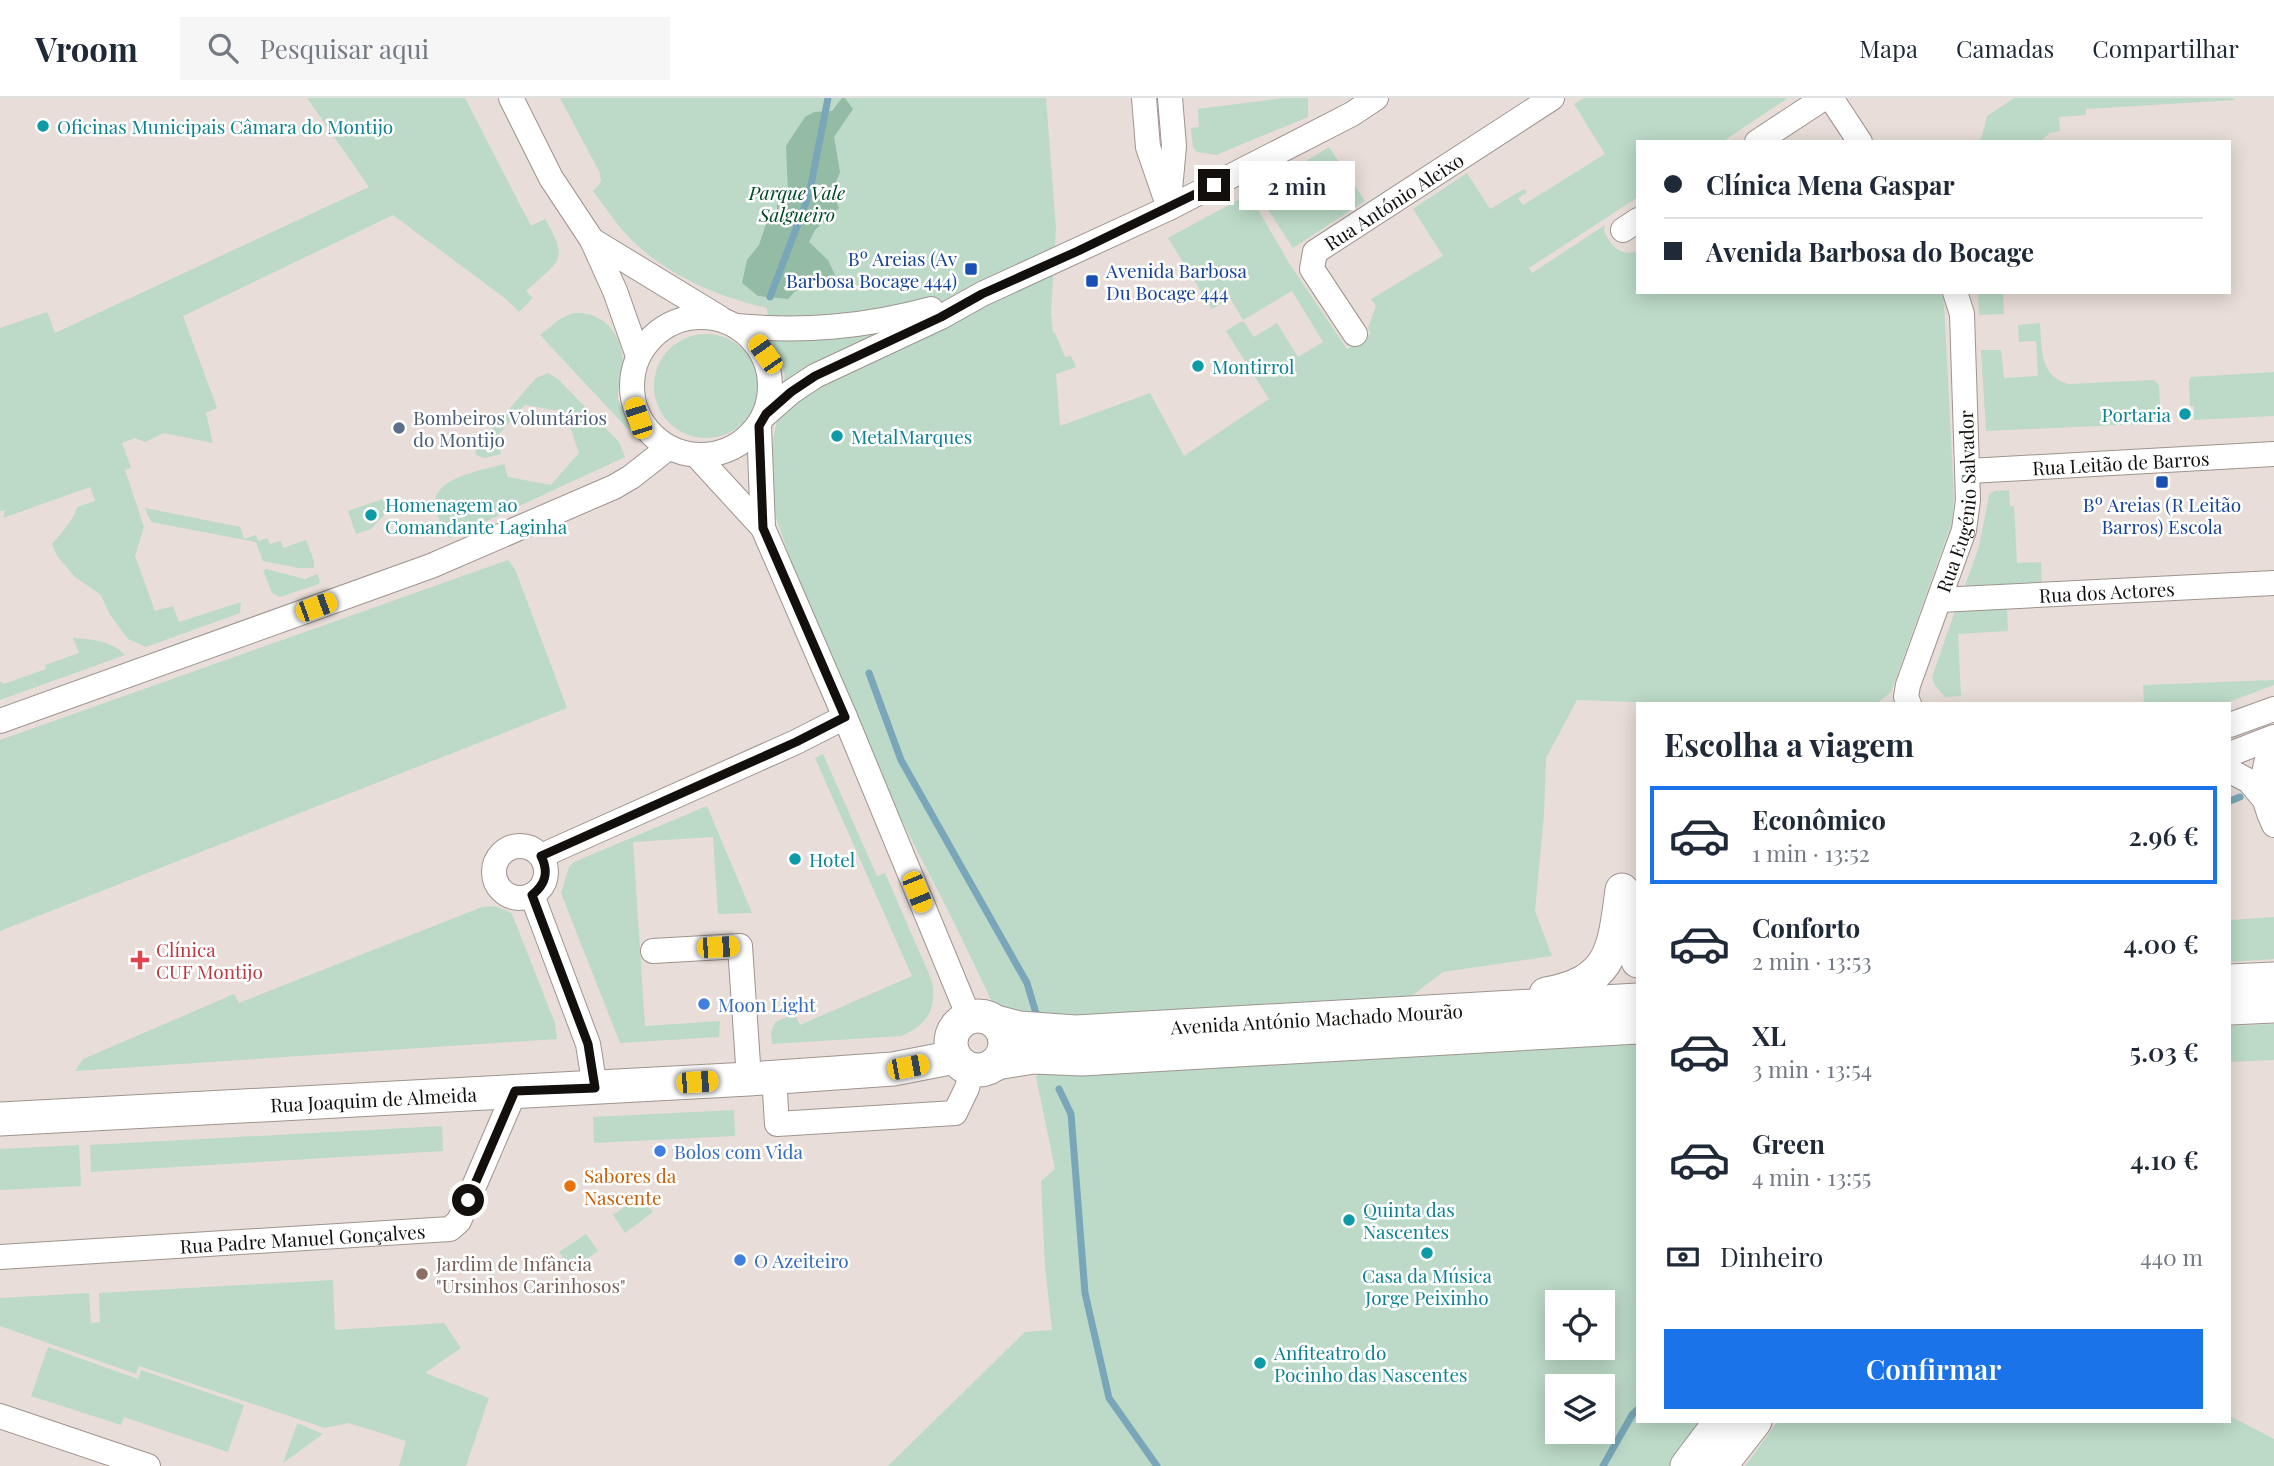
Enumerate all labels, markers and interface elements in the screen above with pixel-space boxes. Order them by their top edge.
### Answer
search box [180,17,670,80]
text: Vroom [35,26,138,70]
icon: search [204,29,242,67]
text: Pesquisar aqui [260,31,429,66]
text: Mapa [1859,32,1918,64]
text: Camadas [1956,32,2054,64]
text: Compartilhar [2092,32,2239,64]
place label: Oficinas Municipais Câmara do Montijo [57,113,393,139]
marker: Oficinas Municipais Câmara do Montijo [35,118,51,134]
street label: Rua António Aleixo [1319,146,1468,256]
callout: 2 min [1238,160,1354,210]
text: Clínica Mena Gaspar [1706,167,1955,202]
route end [1198,169,1230,201]
text: 2 min [1268,170,1326,201]
park label: Parque Vale Salgueiro [748,179,845,227]
text: Avenida Barbosa do Bocage [1706,234,2034,269]
place label: Bº Areias (Av Barbosa Bocage 444) [786,245,958,293]
place label: Avenida Barbosa Du Bocage 444 [1105,257,1248,305]
marker: Bº Areias (Av Barbosa Bocage 444) [963,261,979,277]
marker: Avenida Barbosa Du Bocage 444 [1084,273,1100,289]
car [745,331,786,377]
place label: Montirrol [1212,353,1295,379]
marker: Montirrol [1190,358,1206,374]
car [622,395,655,441]
place label: Portaria [2102,401,2172,427]
place label: Bombeiros Voluntários do Montijo [413,404,607,452]
marker: Portaria [2177,406,2193,422]
street label: Rua Eugénio Salvador [1930,409,1981,596]
marker: Bombeiros Voluntários do Montijo [391,420,407,436]
place label: MetalMarques [851,423,972,449]
marker: MetalMarques [829,428,845,444]
street label: Rua Leitão de Barros [2032,445,2210,480]
marker: Bº Areias (R Leitão Barros) Escola [2154,474,2170,490]
place label: Homenagem ao Comandante Laginha [385,491,568,539]
place label: Bº Areias (R Leitão Barros) Escola [2083,491,2241,539]
marker: Homenagem ao Comandante Laginha [363,507,379,523]
street label: Rua dos Actores [2038,575,2175,608]
car [293,590,340,624]
text: Escolha a viagem [1664,722,1914,765]
text: Econômico [1752,802,1886,837]
icon: car [1668,804,1731,867]
text: 2.96 € [2128,818,2199,853]
text: 1 min · 13:52 [1752,837,1870,868]
place label: Hotel [809,846,856,872]
marker: Hotel [787,851,803,867]
car [900,869,935,915]
text: Conforto [1752,910,1860,945]
icon: car [1668,912,1731,975]
text: 4.00 € [2124,926,2199,961]
car [697,935,740,959]
place label: Clínica CUF Montijo [156,936,263,984]
text: 2 min · 13:53 [1752,945,1872,976]
marker: Clínica CUF Montijo [130,950,150,970]
place label: Moon Light [718,991,816,1017]
marker: Moon Light [696,996,712,1012]
street label: Avenida António Machado Mourão [1169,997,1464,1040]
text: XL [1752,1018,1786,1053]
icon: car [1668,1020,1731,1083]
text: 5.03 € [2130,1034,2199,1069]
car [886,1053,931,1081]
text: 3 min · 13:54 [1752,1053,1872,1084]
car [676,1070,719,1094]
street label: Rua Joaquim de Almeida [270,1081,478,1118]
text: Green [1752,1126,1825,1161]
icon: car [1668,1128,1731,1191]
place label: Bolos com Vida [674,1138,804,1164]
text: 4.10 € [2130,1142,2199,1177]
marker: Bolos com Vida [652,1143,668,1159]
text: 4 min · 13:55 [1752,1161,1871,1192]
place label: Sabores da Nascente [584,1162,677,1210]
marker: Sabores da Nascente [562,1178,578,1194]
route start [452,1184,484,1216]
place label: Quinta das Nascentes [1363,1196,1455,1244]
marker: Quinta das Nascentes [1341,1212,1357,1228]
street label: Rua Padre Manuel Gonçalves [179,1218,426,1259]
icon: cash [1664,1238,1702,1276]
text: Dinheiro [1720,1239,1823,1274]
text: 440 m [2140,1241,2203,1272]
marker: Casa da Música Jorge Peixinho [1419,1245,1435,1261]
place label: O Azeiteiro [754,1247,849,1273]
place label: Jardim de Infância "Ursinhos Carinhosos" [435,1250,626,1298]
marker: O Azeiteiro [732,1252,748,1268]
place label: Casa da Música Jorge Peixinho [1362,1262,1493,1310]
marker: Jardim de Infância "Ursinhos Carinhosos" [414,1266,430,1282]
map controls [1545,1290,1615,1444]
button: locate [1545,1290,1615,1360]
button: Confirmar [1664,1329,2203,1409]
place label: Anfiteatro do Pocinho das Nascentes [1273,1339,1468,1387]
marker: Anfiteatro do Pocinho das Nascentes [1252,1355,1268,1371]
button: layers [1545,1374,1615,1444]

